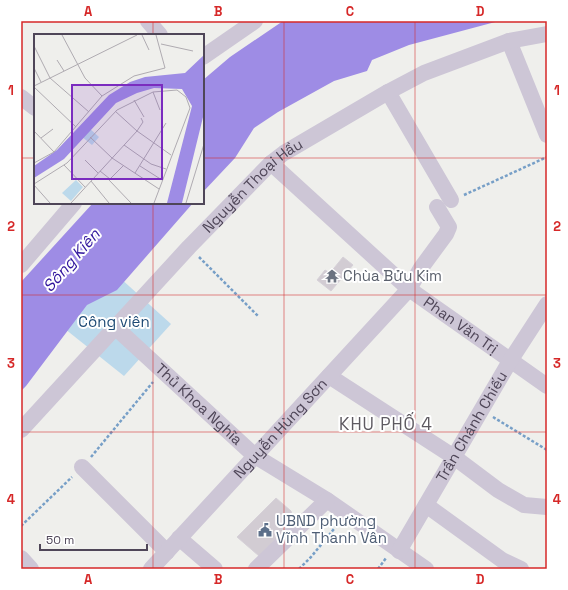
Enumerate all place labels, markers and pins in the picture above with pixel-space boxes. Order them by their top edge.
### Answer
place label: Chùa Bửu Kim [343,266,442,285]
temple icon: Chùa Bửu Kim [324,268,340,284]
place label: UBND phường Vĩnh Thanh Vân [276,511,387,547]
public building icon: UBND phường Vĩnh Thanh Vân [257,522,273,538]

